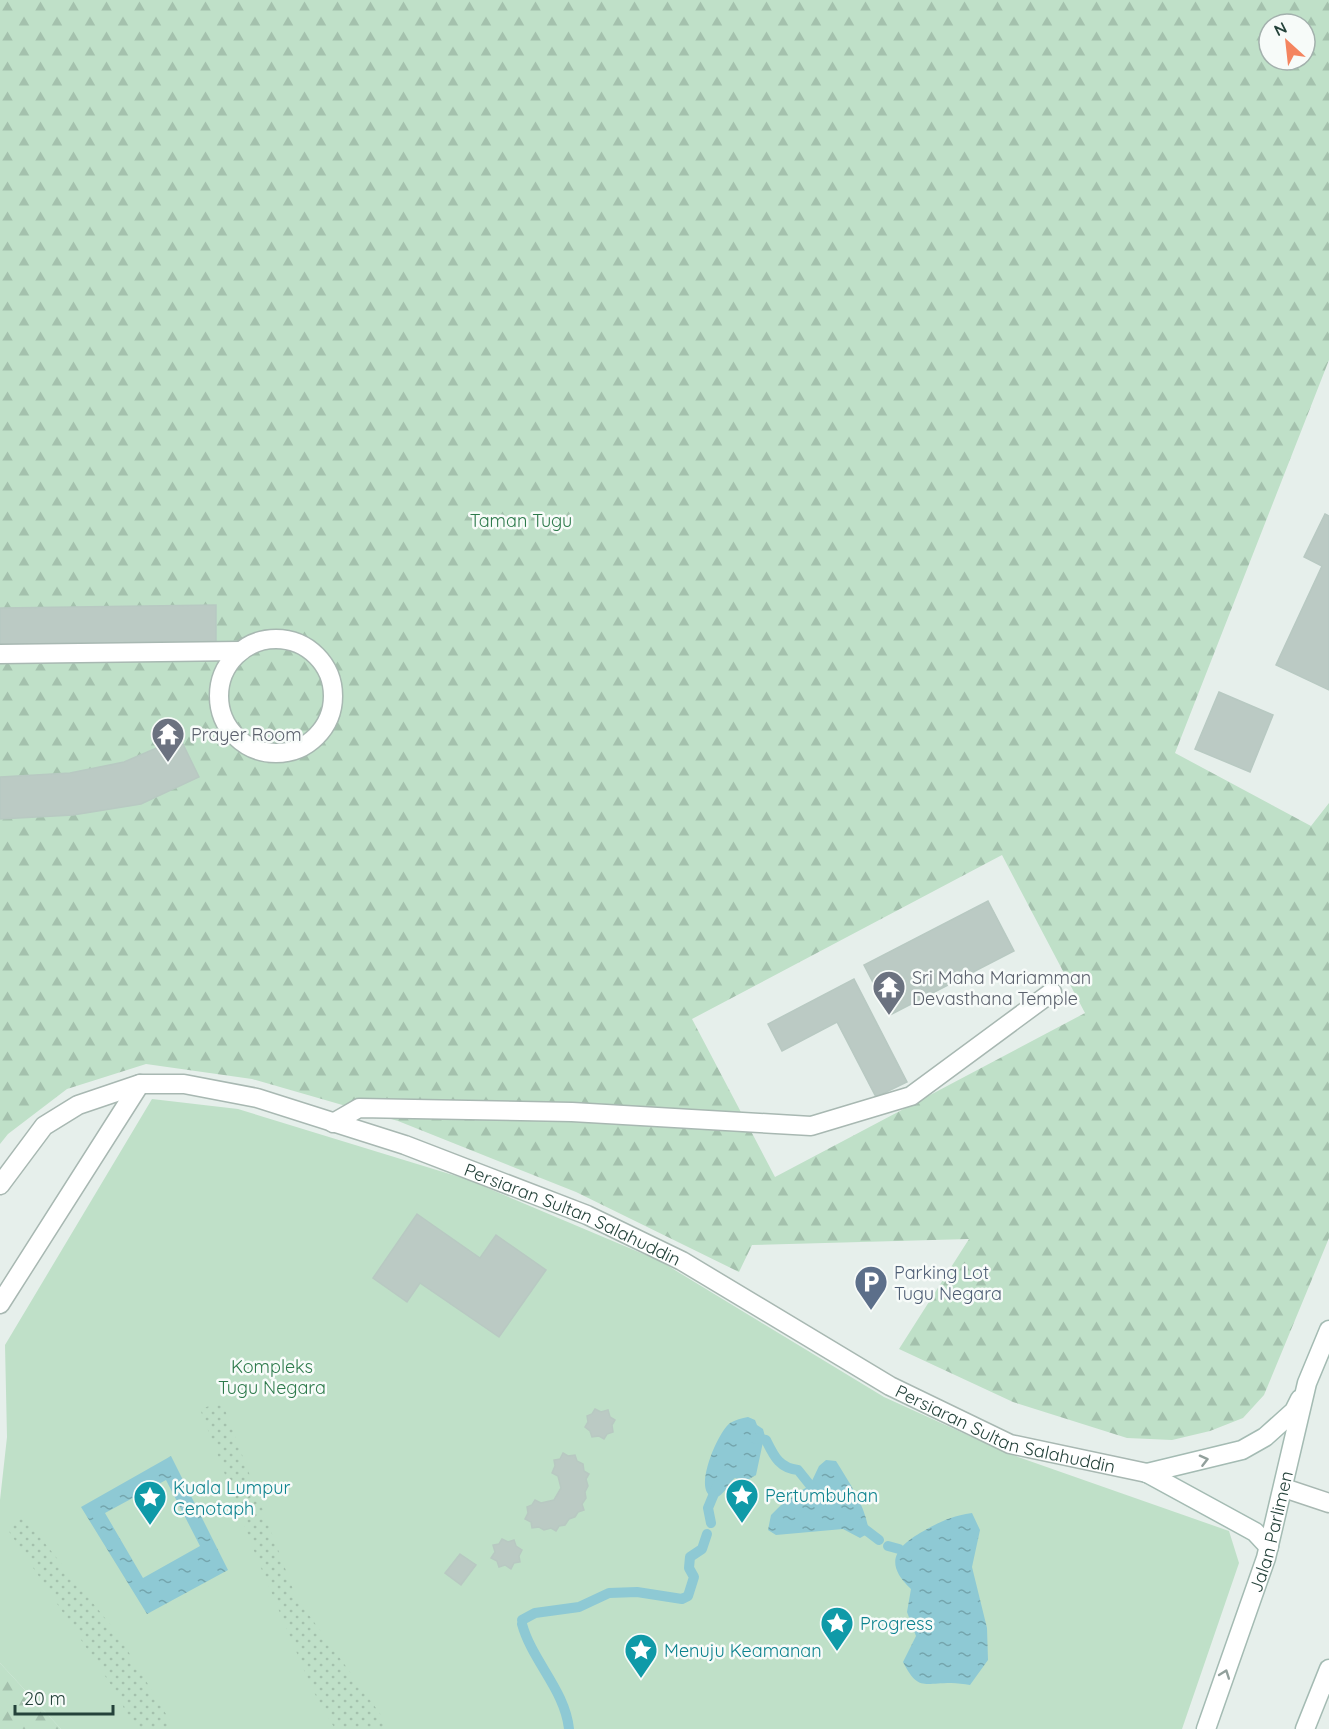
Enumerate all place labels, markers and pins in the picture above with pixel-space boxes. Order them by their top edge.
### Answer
temple icon: Prayer Room [150,716,186,763]
place label: Prayer Room [191,723,302,746]
place label: Sri Maha Mariamman Devasthana Temple [912,966,1091,1010]
temple icon: Sri Maha Mariamman Devasthana Temple [871,969,907,1016]
place label: Parking Lot Tugu Negara [894,1261,1002,1305]
parking icon: Parking Lot Tugu Negara [853,1264,889,1311]
place label: Kuala Lumpur Cenotaph [173,1476,290,1520]
place icon: Pertumbuhan [724,1477,760,1524]
place icon: Kuala Lumpur Cenotaph [132,1479,168,1526]
place label: Pertumbuhan [765,1484,878,1507]
place icon: Progress [819,1605,855,1652]
place label: Progress [860,1612,933,1635]
place icon: Menuju Keamanan [623,1632,659,1679]
place label: Menuju Keamanan [664,1639,822,1662]

